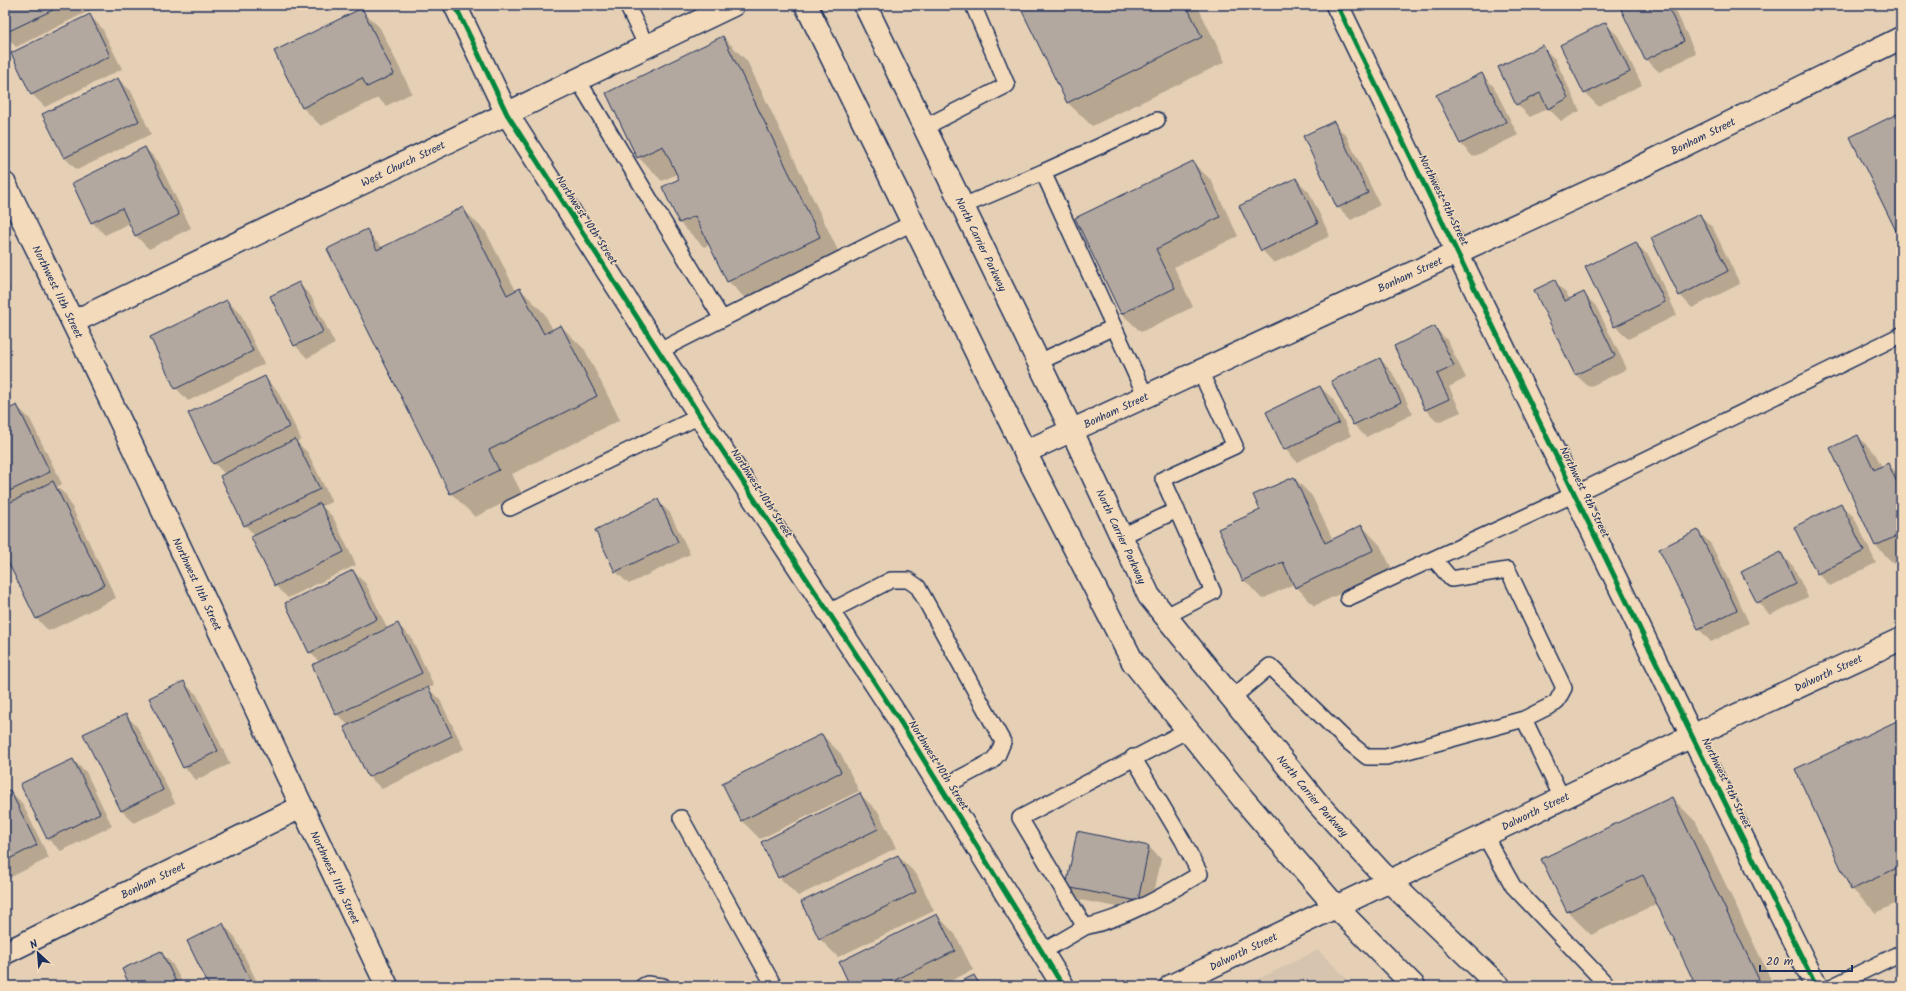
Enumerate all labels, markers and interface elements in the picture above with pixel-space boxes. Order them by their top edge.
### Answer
street label: Bonham Street [1668,113,1739,160]
street label: West Church Street [358,136,449,192]
street label: Northwest 9th Street [1413,152,1473,250]
street label: Northwest 10th Street [550,172,622,269]
street label: North Carrier Parkway [950,194,1011,296]
street label: Northwest 11th Street [27,243,88,342]
street label: Bonham Street [1375,252,1447,298]
street label: Bonham Street [1081,388,1152,434]
street label: Northwest 9th Street [1554,444,1614,542]
street label: Northwest 10th Street [725,445,797,542]
street label: North Carrier Parkway [1090,486,1151,588]
street label: Northwest 11th Street [167,535,227,635]
street label: Dalworth Street [1791,650,1866,697]
street label: Northwest 10th Street [903,717,974,815]
street label: Northwest 9th Street [1696,735,1756,833]
street label: North Carrier Parkway [1272,751,1353,842]
street label: Dalworth Street [1499,788,1573,836]
street label: Northwest 11th Street [305,828,365,928]
street label: Bonham Street [118,857,189,904]
street label: Dalworth Street [1207,928,1281,976]
north arrow [18,933,58,973]
text: N [27,935,41,955]
scale bar [1760,947,1852,973]
text: 20 m [1766,952,1794,971]

